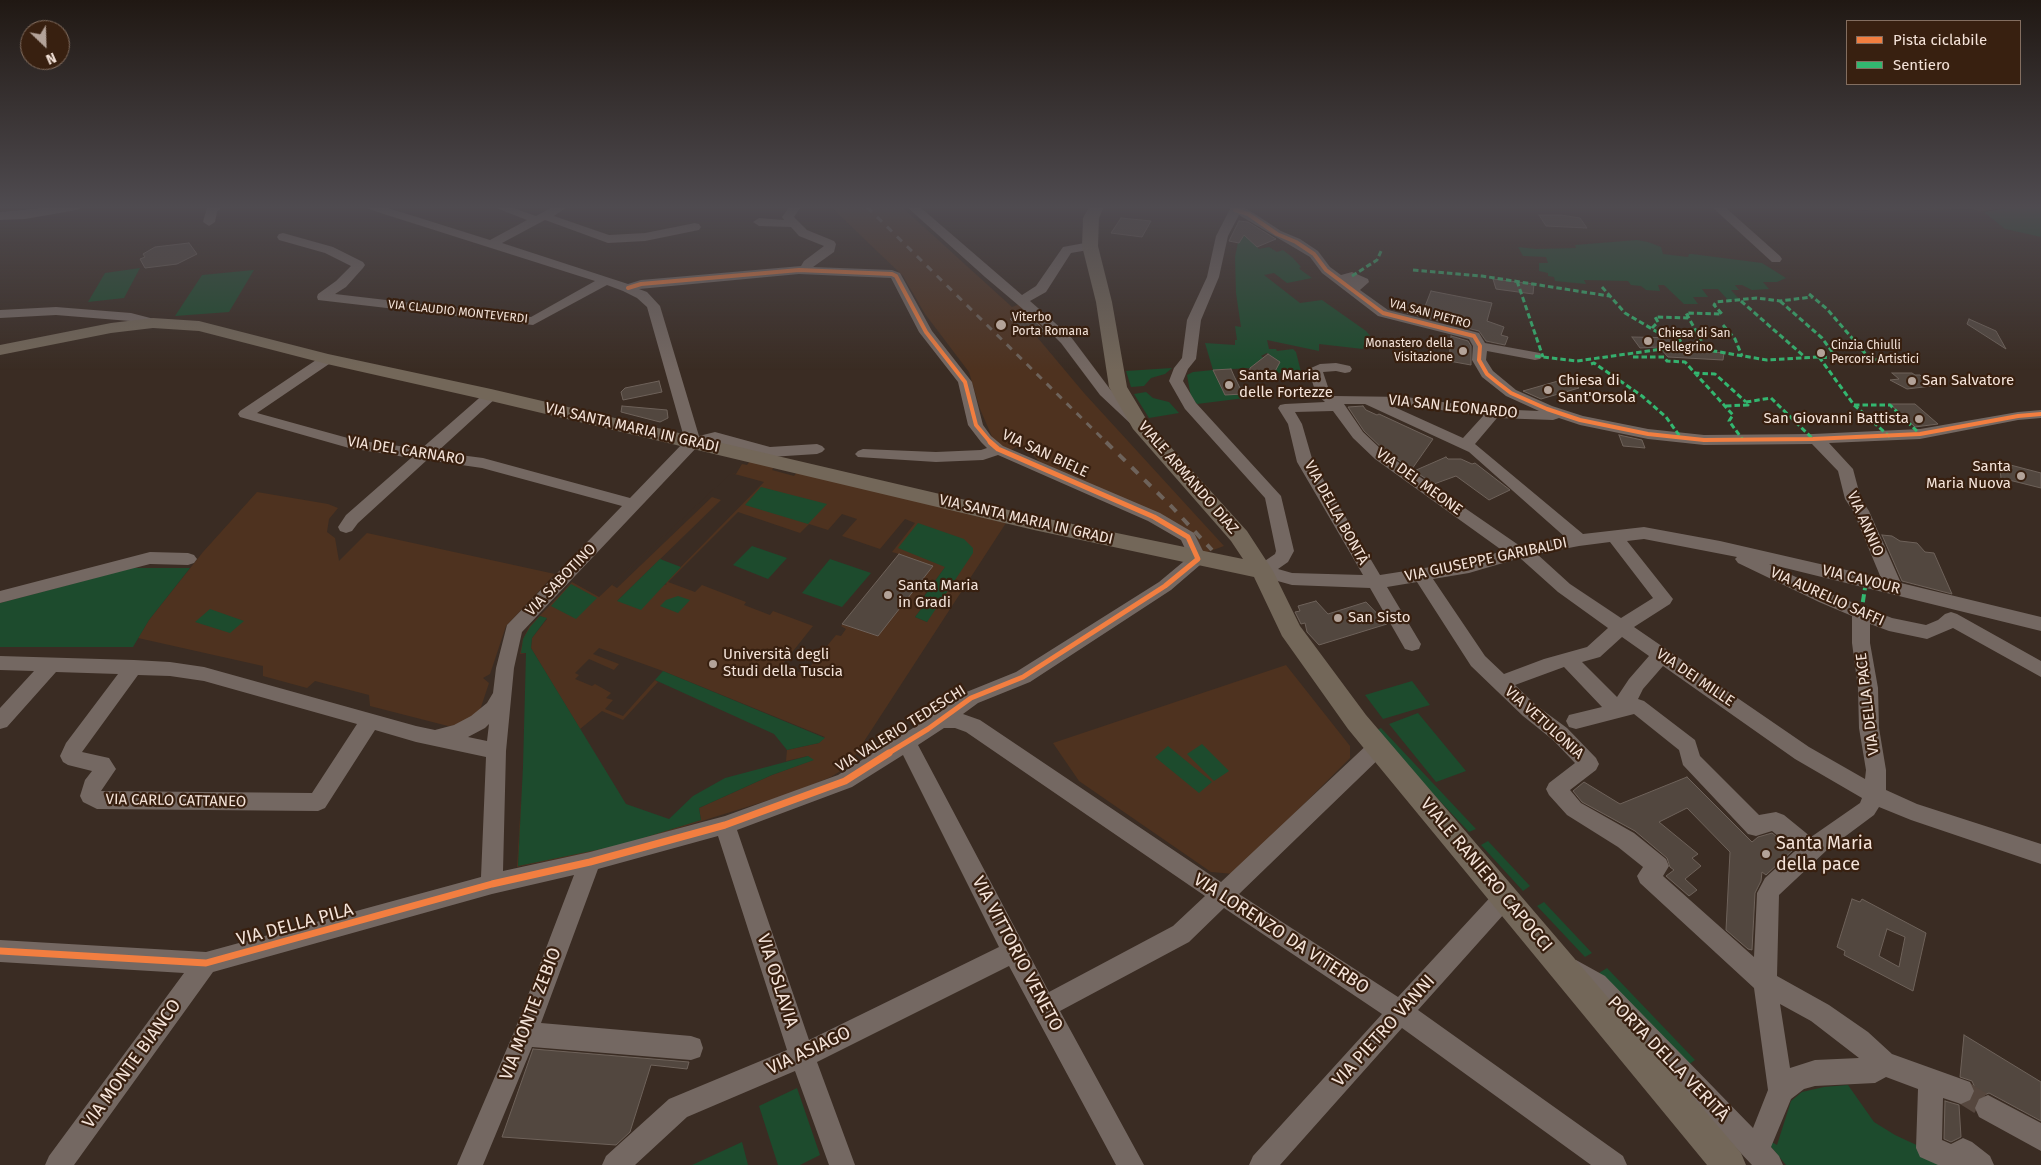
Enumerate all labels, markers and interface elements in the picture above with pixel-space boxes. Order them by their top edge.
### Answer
north arrow [20,20,70,70]
legend [1846,20,2021,85]
text: Pista ciclabile [1893,31,1987,49]
text: N [43,49,59,68]
text: Sentiero [1893,56,1950,74]
street label: VIA SAN PIETRO [1388,296,1472,332]
street label: VIA CLAUDIO MONTEVERDI [387,298,529,326]
place label: Viterbo Porta Romana [1012,311,1089,339]
marker: Viterbo Porta Romana [994,318,1008,332]
place label: Chiesa di San Pellegrino [1658,327,1731,355]
marker: Chiesa di San Pellegrino [1642,335,1654,347]
place label: Monastero della Visitazione [1365,337,1453,365]
place label: Cinzia Chiulli Percorsi Artistici [1831,339,1919,367]
marker: Monastero della Visitazione [1457,345,1469,357]
marker: Cinzia Chiulli Percorsi Artistici [1815,347,1827,359]
place label: Santa Maria delle Fortezze [1239,367,1333,402]
place label: Chiesa di Sant'Orsola [1558,372,1636,407]
place label: San Salvatore [1922,372,2014,390]
marker: San Salvatore [1906,375,1918,387]
marker: Santa Maria delle Fortezze [1223,379,1235,391]
marker: Chiesa di Sant'Orsola [1542,384,1554,396]
street label: VIA SAN LEONARDO [1387,391,1519,423]
street label: VIA SANTA MARIA IN GRADI [543,399,721,457]
place label: San Giovanni Battista [1764,410,1909,428]
marker: San Giovanni Battista [1913,413,1925,425]
street label: VIALE ARMANDO DIAZ [1134,418,1242,538]
street label: VIA SAN BIELE [999,426,1091,482]
street label: VIA DEL CARNARO [346,433,466,469]
street label: VIA DEL MEONE [1372,445,1466,519]
street label: VIA DELLA BONTÀ [1300,458,1372,568]
place label: Santa Maria Nuova [1926,458,2011,493]
marker: Santa Maria Nuova [2015,470,2027,482]
street label: VIA ANNIO [1843,489,1887,559]
street label: VIA SANTA MARIA IN GRADI [937,491,1115,549]
street label: VIA GIUSEPPE GARIBALDI [1403,534,1569,586]
street label: VIA SABOTINO [522,540,600,620]
street label: VIA CAVOUR [1820,562,1902,598]
street label: VIA AURELIO SAFFI [1767,564,1887,630]
place label: Santa Maria in Gradi [898,577,979,612]
marker: Santa Maria in Gradi [882,589,894,601]
place label: San Sisto [1348,609,1410,627]
marker: San Sisto [1332,612,1344,624]
street label: VIA DEI MILLE [1652,645,1738,711]
place label: Università degli Studi della Tuscia [723,646,843,681]
street label: VIA DELLA PACE [1853,652,1883,756]
marker: Università degli Studi della Tuscia [707,658,719,670]
street label: VIA VALERIO TEDESCHI [833,682,969,776]
street label: VIA VETULONIA [1501,683,1587,763]
street label: VIA CARLO CATTANEO [106,791,246,811]
street label: VIALE RANIERO CAPOCCI [1415,794,1557,956]
place label: Santa Maria della pace [1776,833,1873,876]
marker: Santa Maria della pace [1760,848,1772,860]
street label: VIA LORENZO DA VITERBO [1189,869,1373,999]
street label: VIA VITTORIO VENETO [967,873,1067,1035]
street label: VIA DELLA PILA [234,899,356,951]
street label: VIA OSLAVIA [752,931,802,1031]
street label: VIA MONTE ZEBIO [496,945,566,1083]
street label: VIA PIETRO VANNI [1328,971,1440,1091]
street label: PORTA DELLA VERITÀ [1603,992,1733,1126]
street label: VIA MONTE BIANCO [78,995,186,1133]
street label: VIA ASIAGO [764,1022,854,1080]

